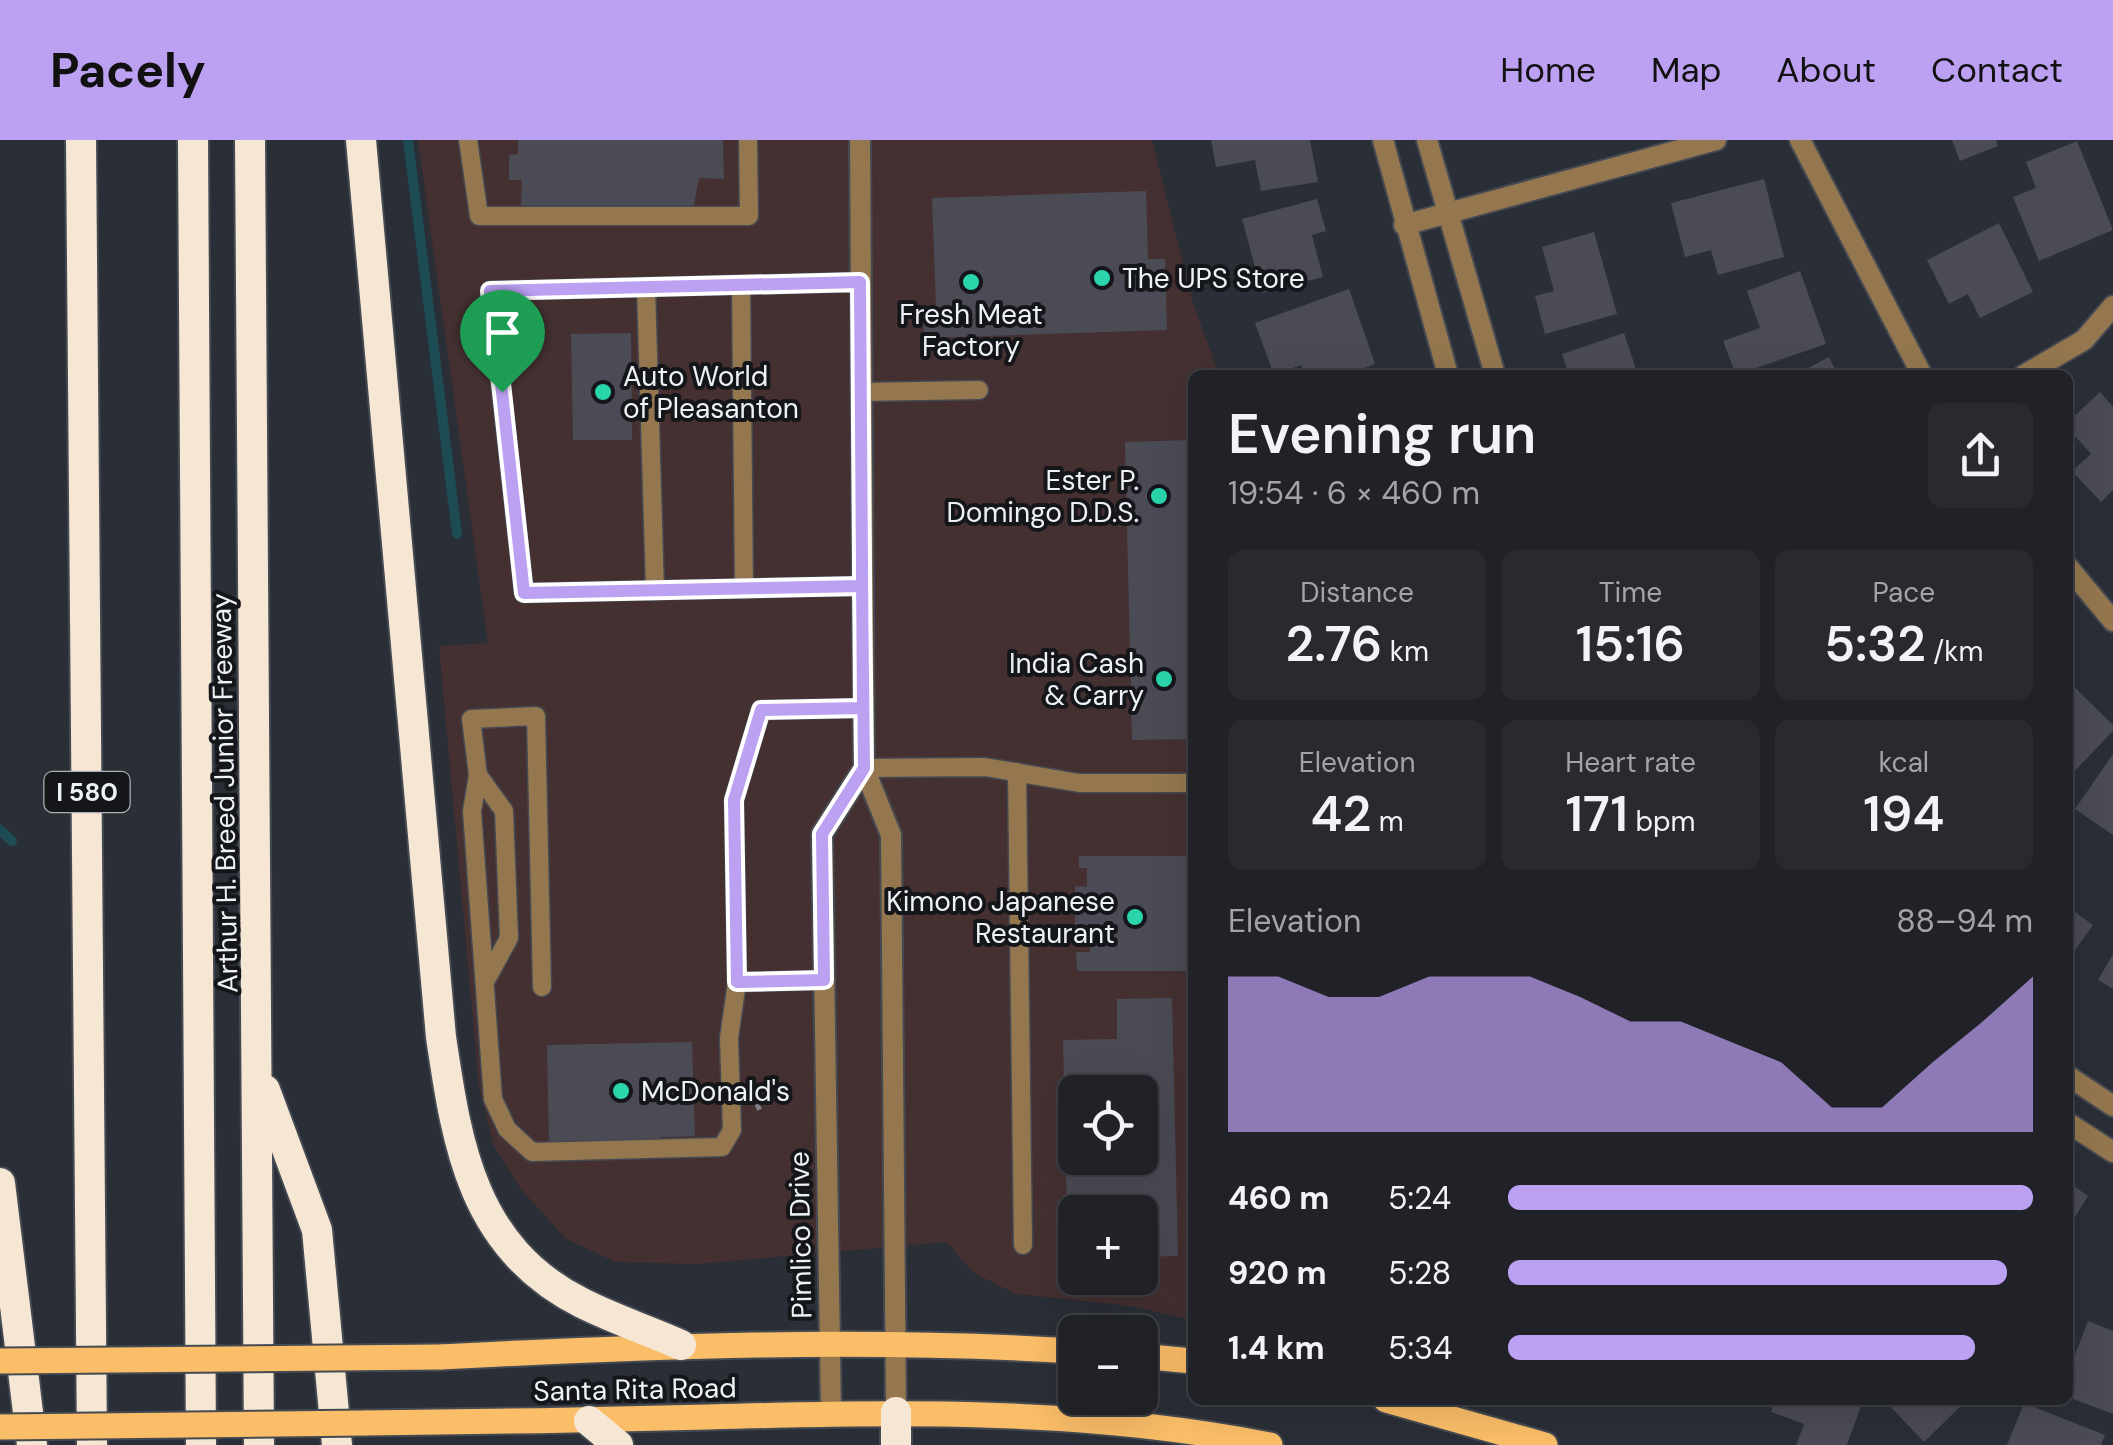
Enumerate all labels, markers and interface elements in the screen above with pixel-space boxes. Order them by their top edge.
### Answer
text: Pacely [50,39,206,102]
text: Home [1500,47,1596,93]
text: Map [1651,47,1721,93]
text: About [1776,47,1876,93]
text: Contact [1931,47,2063,93]
place label: The UPS Store [1122,260,1305,297]
marker: The UPS Store [1091,267,1113,289]
marker: Fresh Meat Factory [960,271,982,293]
pin [460,290,545,393]
place label: Fresh Meat Factory [899,296,1043,365]
icon: arrive [475,305,530,360]
place label: Auto World of Pleasanton [623,358,799,427]
marker: Auto World of Pleasanton [592,381,614,403]
text: Evening run [1228,398,1536,470]
button: share [1928,403,2033,508]
place label: Ester P. Domingo D.D.S. [947,462,1139,531]
text: 19:54 · 6 × 460 m [1228,472,1480,514]
marker: Ester P. Domingo D.D.S. [1148,485,1170,507]
text: Distance [1300,574,1414,611]
text: Time [1599,574,1662,611]
text: Pace [1872,574,1935,611]
street label: Arthur H. Breed Junior Freeway [203,593,246,993]
text: 2.76 [1285,611,1382,677]
text: 15:16 [1576,611,1685,677]
text: 5:32 [1824,611,1926,677]
text: km [1382,633,1429,670]
text: /km [1926,633,1983,670]
place label: India Cash & Carry [1009,645,1144,714]
marker: India Cash & Carry [1153,668,1175,690]
text: Elevation [1299,744,1416,781]
text: Heart rate [1565,744,1696,781]
text: kcal [1879,744,1929,781]
road number: I 580 [44,772,130,812]
text: 42 [1311,781,1371,847]
text: 171 [1566,781,1628,847]
text: 194 [1863,781,1944,847]
text: m [1371,803,1404,840]
text: bpm [1628,803,1695,840]
place label: Kimono Japanese Restaurant [886,883,1115,952]
text: Elevation [1228,900,1361,942]
text: 88–94 m [1896,900,2033,942]
marker: Kimono Japanese Restaurant [1124,906,1146,928]
place label: McDonald's [641,1073,790,1110]
map controls [1058,1075,1158,1415]
button: locate [1058,1075,1158,1175]
marker: McDonald's [610,1080,632,1102]
street label: Pimlico Drive [781,1151,820,1319]
text: 460 m [1228,1177,1329,1219]
text: 5:24 [1388,1177,1451,1219]
button: + [1058,1195,1158,1295]
text: 920 m [1228,1252,1327,1294]
text: 5:28 [1388,1252,1451,1294]
button: − [1058,1315,1158,1415]
text: 1.4 km [1228,1327,1325,1369]
text: 5:34 [1388,1327,1452,1369]
street label: Santa Rita Road [533,1369,737,1410]

